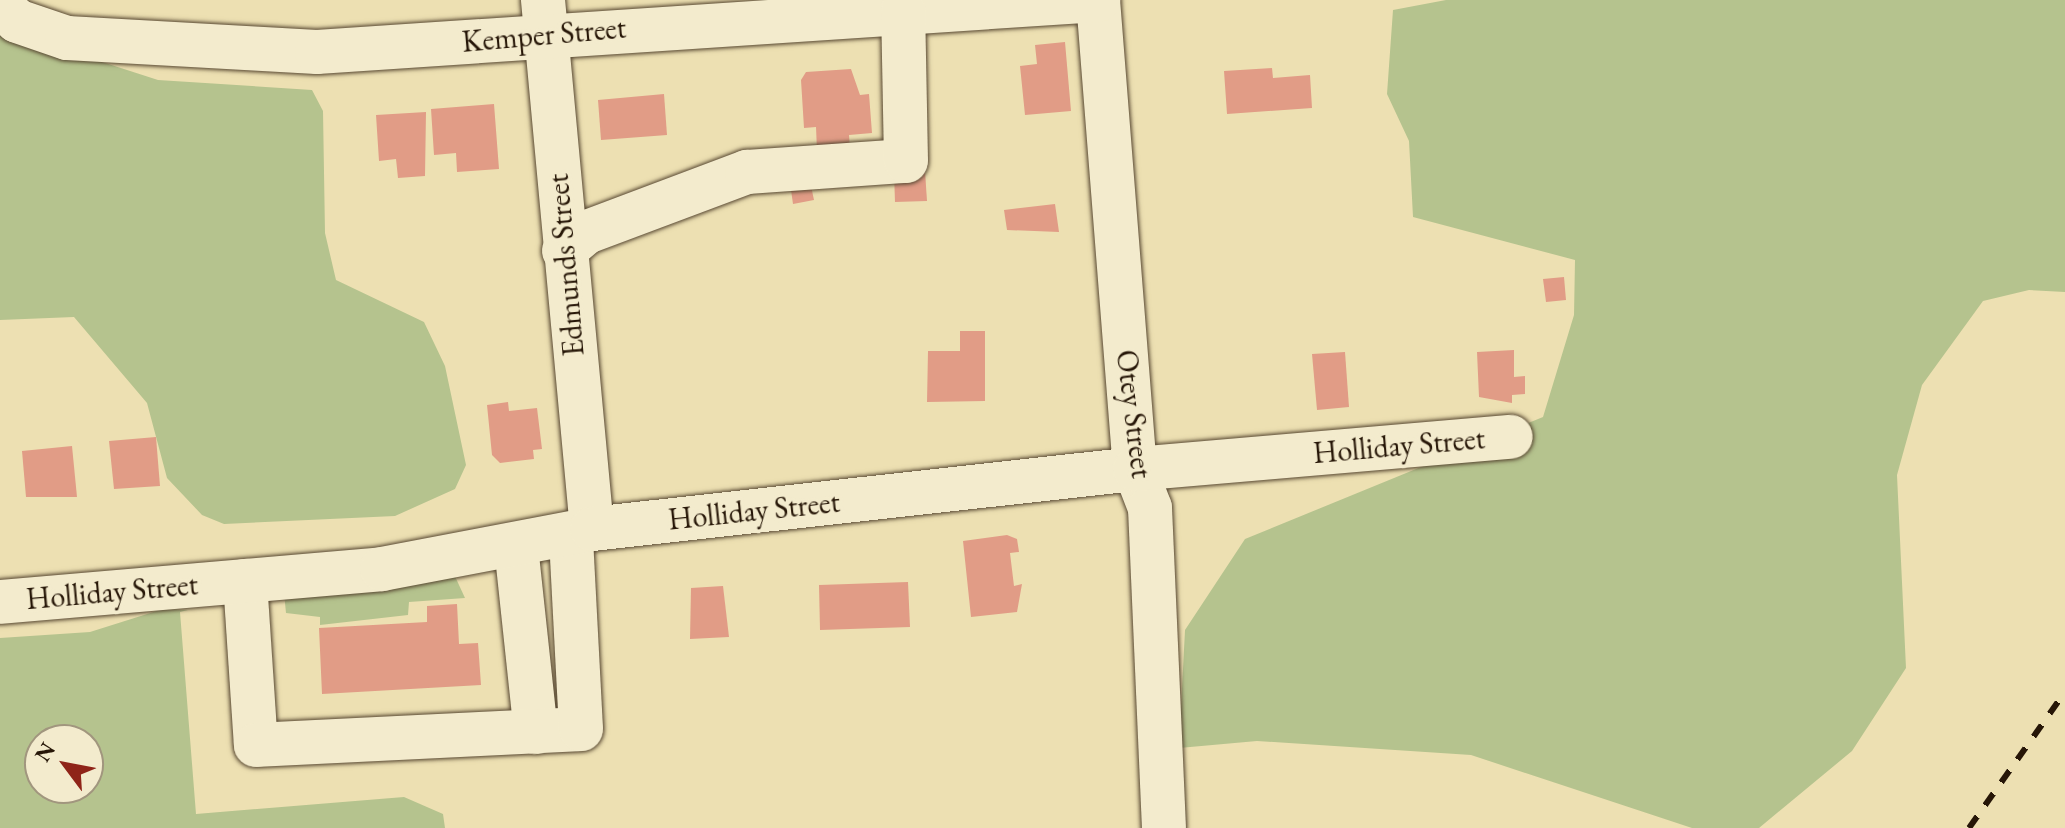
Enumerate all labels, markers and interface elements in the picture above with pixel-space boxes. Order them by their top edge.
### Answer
street label: Kemper Street [460,10,628,60]
street label: Edmunds Street [540,172,592,358]
street label: Otey Street [1108,348,1160,480]
street label: Holliday Street [1312,421,1486,471]
street label: Holliday Street [666,484,842,538]
street label: Holliday Street [25,567,199,617]
north arrow [24,724,104,804]
text: N [28,737,62,767]

